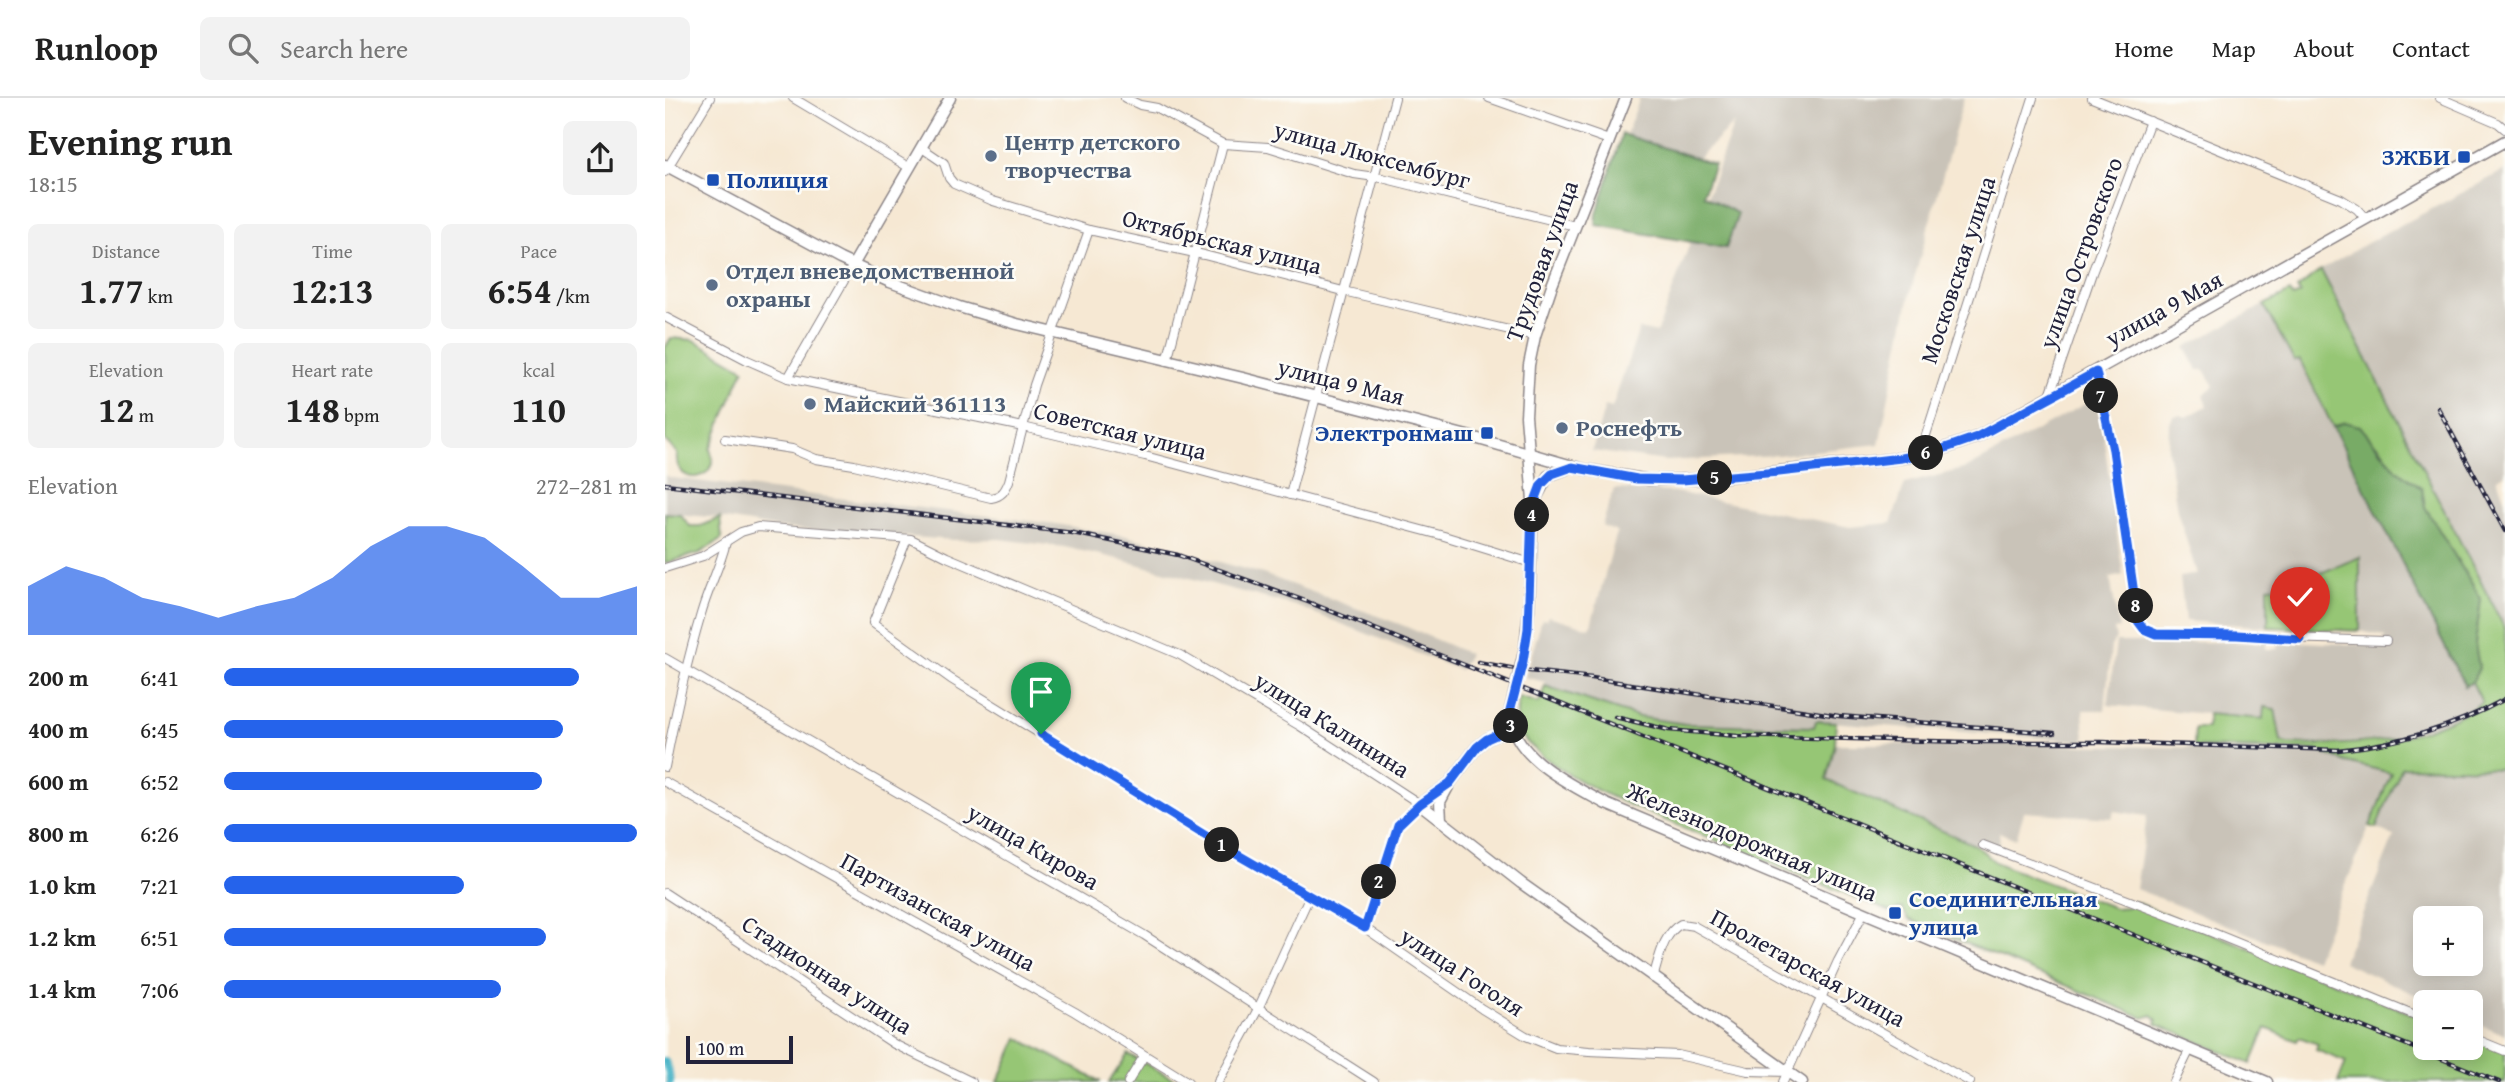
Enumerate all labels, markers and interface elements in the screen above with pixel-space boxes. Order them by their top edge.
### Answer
search box [200,17,690,80]
text: Runloop [35,24,158,72]
icon: search [224,29,262,67]
text: Search here [280,29,408,68]
text: Home [2115,31,2174,66]
text: Map [2212,31,2256,66]
text: About [2294,31,2354,66]
text: Contact [2392,31,2470,66]
street label: улица Люксембург [1269,111,1474,198]
text: Evening run [28,113,232,169]
button: share [563,121,637,195]
place label: Центр детского творчества [1005,124,1180,187]
place label: ЗЖБИ [2382,139,2450,174]
marker: Центр детского творчества [983,148,999,164]
marker: ЗЖБИ [2456,149,2472,165]
street label: улица Островского [2029,152,2131,354]
place label: Полиция [727,162,828,197]
text: 18:15 [28,167,78,200]
street label: Московская улица [1911,171,2004,368]
marker: Полиция [705,172,721,188]
street label: Трудовая улица [1496,175,1587,346]
street label: Октябрьская улица [1119,200,1326,283]
text: Distance [92,237,160,265]
text: Time [312,237,353,265]
text: Pace [521,237,557,265]
place label: Отдел вневедомственной охраны [726,253,1014,316]
street label: улица 9 Мая [2098,262,2229,356]
text: 1.77 [79,265,144,316]
text: 12:13 [291,265,374,316]
text: 6:54 [488,265,552,316]
marker: Отдел вневедомственной охраны [704,277,720,293]
text: km [144,282,173,310]
text: /km [552,282,590,310]
street label: улица 9 Мая [1273,349,1408,414]
text: Elevation [89,356,163,384]
text: Heart rate [292,356,373,384]
text: kcal [523,356,555,384]
pin: 7 [2083,378,2119,414]
text: 7 [2096,381,2105,409]
text: 12 [98,384,134,435]
text: 148 [285,384,340,435]
text: 110 [512,384,566,435]
place label: Майский 361113 [824,386,1006,421]
street label: Советская улица [1030,392,1211,469]
marker: Майский 361113 [802,396,818,412]
text: m [134,401,154,429]
text: bpm [340,401,380,429]
place label: Роснефть [1576,410,1682,445]
place label: Электронмаш [1315,415,1473,450]
marker: Роснефть [1554,420,1570,436]
marker: Электронмаш [1479,425,1495,441]
pin: 6 [1909,436,1943,470]
text: 6 [1921,438,1930,466]
pin: 5 [1697,460,1733,496]
text: 5 [1710,463,1719,491]
text: Elevation [28,469,118,502]
text: 272–281 m [536,469,637,502]
pin: 4 [1515,498,1549,532]
text: 4 [1527,500,1536,528]
pin [2270,567,2330,639]
icon: check [2281,578,2319,616]
pin: 8 [2119,588,2153,624]
text: 8 [2131,591,2140,619]
text: 200 m [28,661,89,694]
text: 6:41 [140,661,179,694]
pin [1011,662,1071,734]
street label: улица Калинина [1247,662,1417,787]
icon: arrive [1022,673,1060,711]
pin: 3 [1493,708,1529,744]
text: 3 [1506,711,1515,739]
text: 400 m [28,713,89,746]
text: 6:45 [140,713,179,746]
text: 600 m [28,765,89,798]
text: 6:52 [140,765,179,798]
street label: Железнодорожная улица [1621,772,1883,910]
street label: улица Кирова [960,794,1106,899]
text: 800 m [28,817,89,850]
text: 6:26 [140,817,179,850]
pin: 1 [1205,828,1239,862]
text: 1 [1217,830,1226,858]
street label: Партизанская улица [834,843,1043,980]
pin: 2 [1361,864,1397,900]
text: 2 [1374,867,1383,895]
text: 1.0 km [28,869,96,902]
text: 7:21 [140,869,179,902]
place label: Соединительная улица [1908,881,2098,944]
street label: Пролетарская улица [1704,899,1913,1036]
marker: Соединительная улица [1887,905,1903,921]
street label: Стадионная улица [735,906,920,1043]
map controls [2413,906,2483,1060]
button: + [2413,906,2483,976]
street label: улица Гоголя [1392,918,1531,1025]
text: 1.2 km [28,921,96,954]
text: 6:51 [140,921,179,954]
text: 1.4 km [28,973,96,1006]
text: 7:06 [140,973,179,1006]
button: − [2413,990,2483,1060]
scale bar [686,1033,793,1065]
text: 100 m [697,1034,744,1062]

